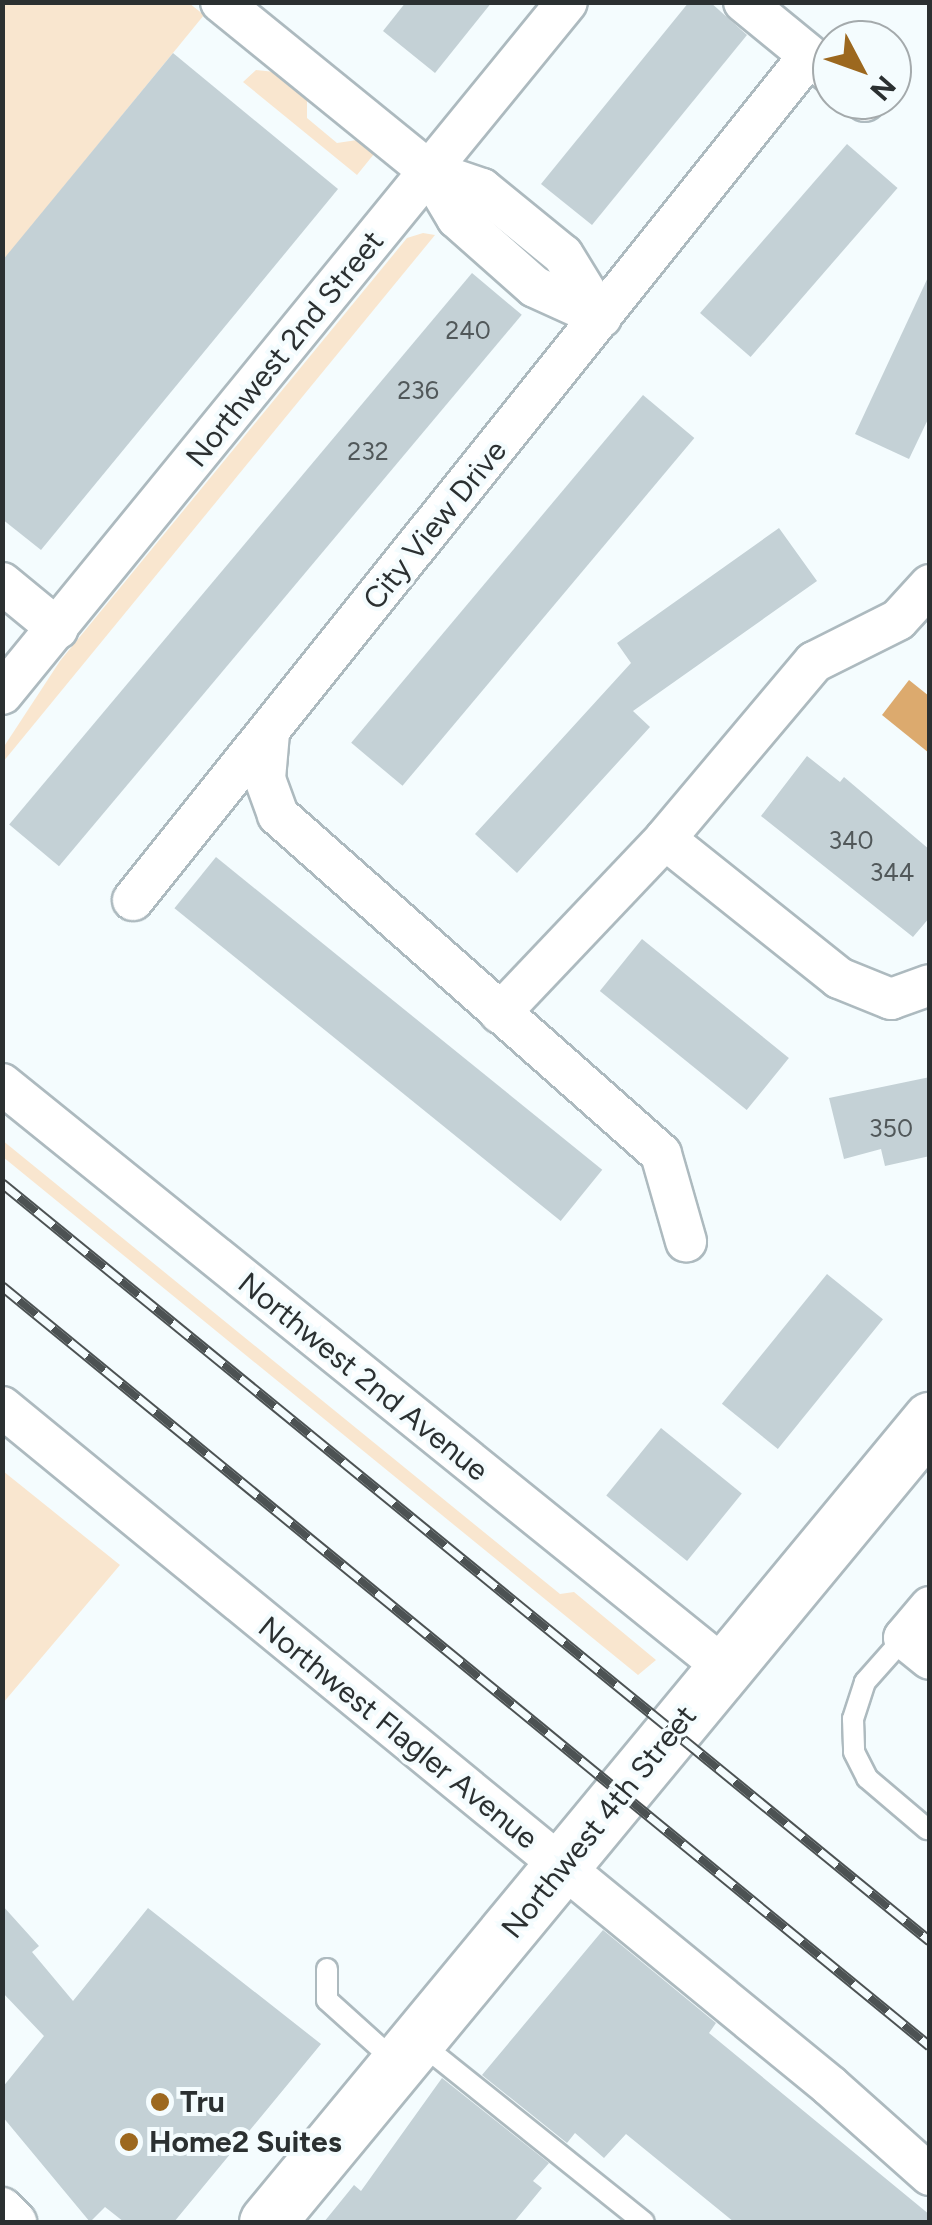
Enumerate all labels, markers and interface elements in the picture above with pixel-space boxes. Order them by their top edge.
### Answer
north arrow [812,20,912,120]
text: N [863,69,903,108]
street label: Northwest 2nd Street [179,224,391,474]
house number: 240 [445,315,491,345]
house number: 236 [397,375,439,405]
street label: City View Drive [356,433,514,617]
house number: 232 [347,436,389,466]
house number: 340 [828,825,874,855]
house number: 344 [870,857,914,887]
house number: 350 [869,1113,913,1143]
street label: Northwest 2nd Avenue [231,1265,495,1489]
street label: Northwest Flagler Avenue [251,1609,545,1857]
street label: Northwest 4th Street [494,1698,704,1946]
place label: Tru [180,2084,225,2120]
marker: Tru [149,2091,171,2113]
place label: Home2 Suites [149,2124,342,2160]
marker: Home2 Suites [118,2131,140,2153]

